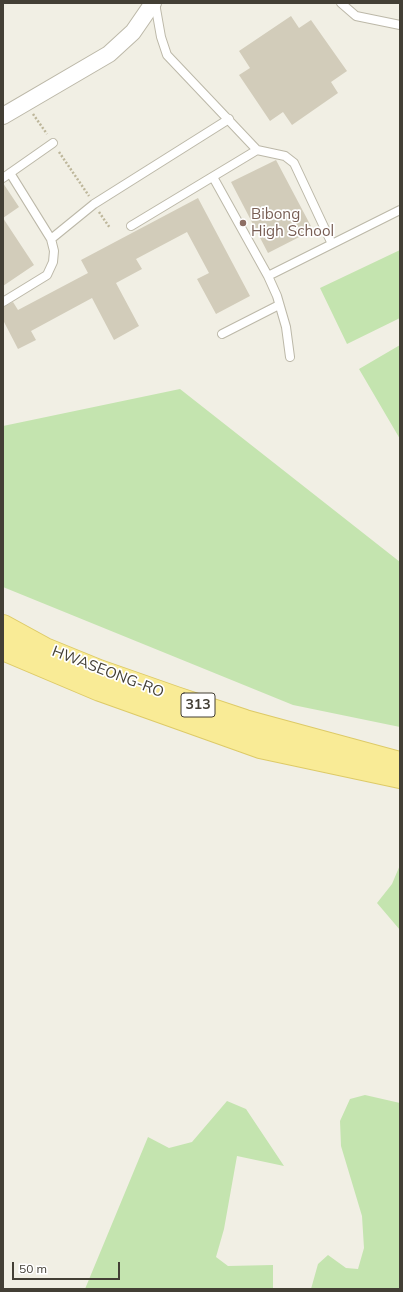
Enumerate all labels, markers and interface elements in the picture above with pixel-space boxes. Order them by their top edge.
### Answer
place label: Bibong High School [251,205,334,240]
marker: Bibong High School [238,218,248,228]
street label: HWASEONG-RO [49,642,167,702]
road number: 313 [181,693,215,717]
scale bar [14,1254,122,1280]
text: 50 m [19,1261,47,1276]

